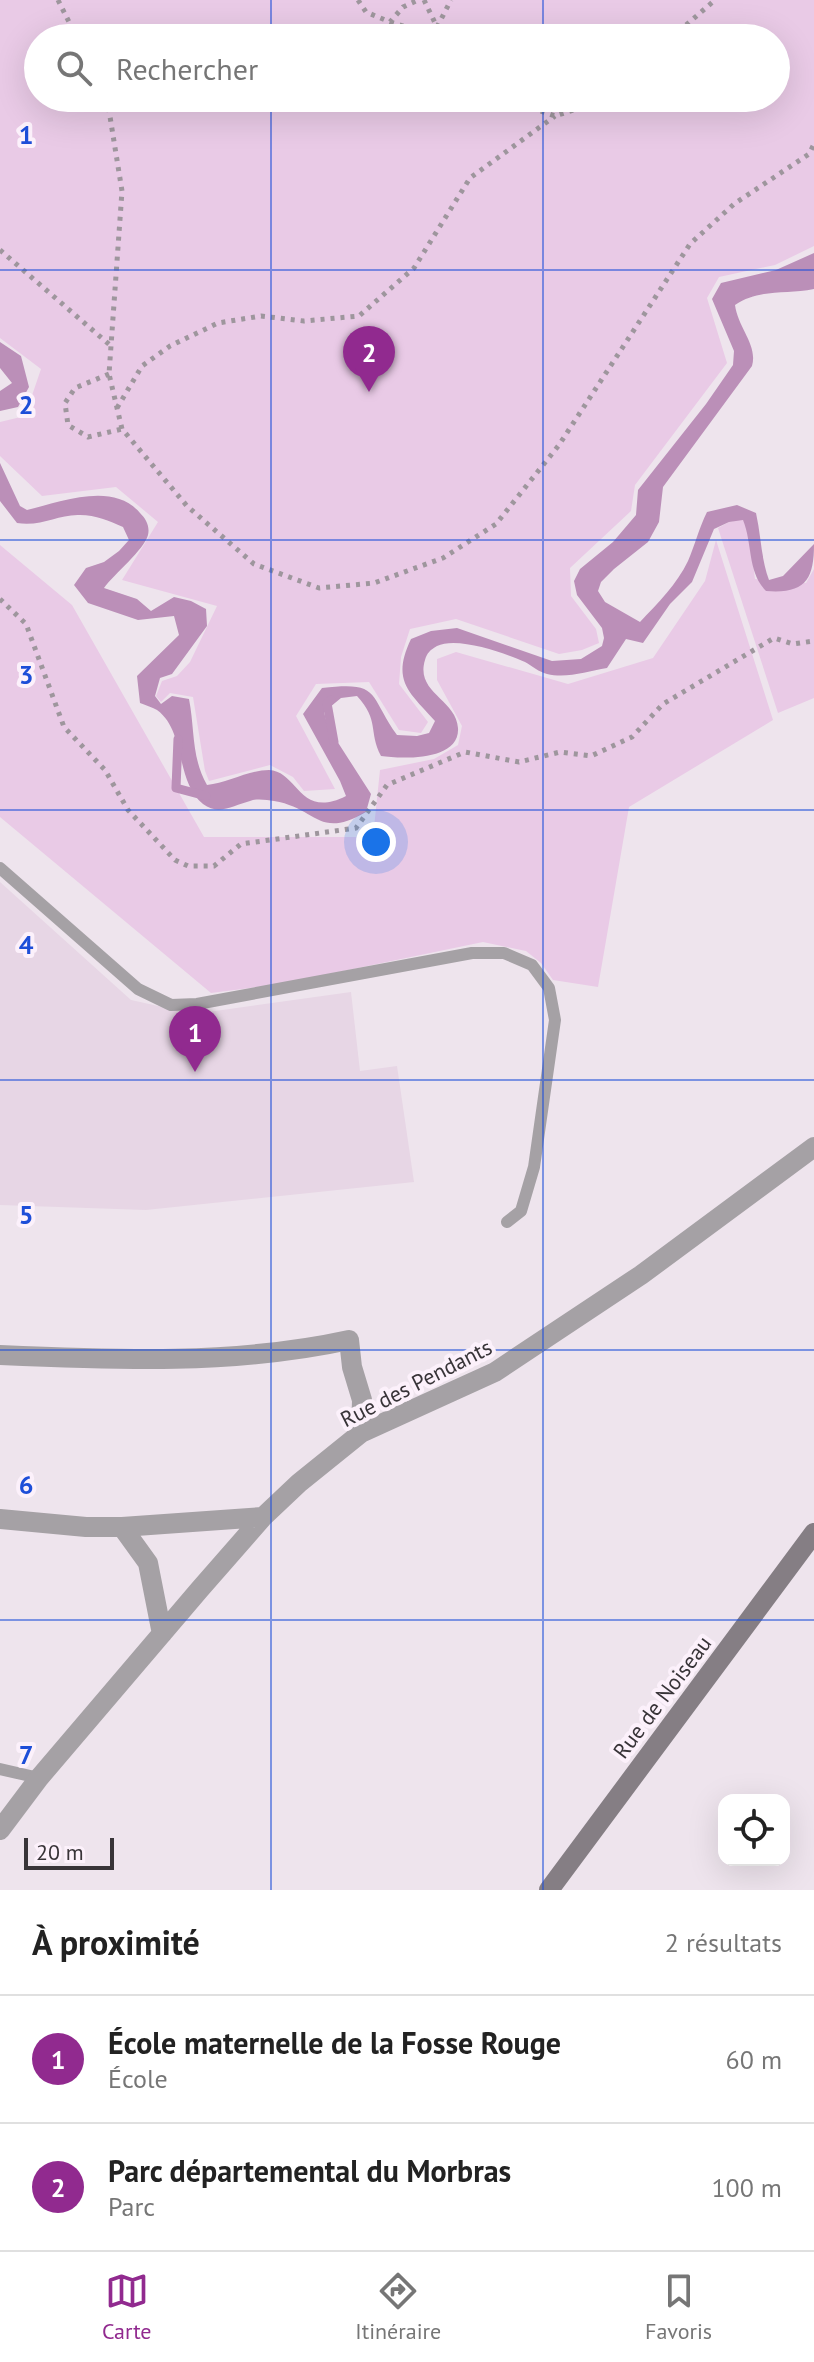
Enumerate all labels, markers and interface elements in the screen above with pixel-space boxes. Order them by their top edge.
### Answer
search box [24,24,790,112]
icon: search [52,46,96,90]
text: Rechercher [116,49,258,88]
text: 1 [19,118,33,151]
pin: 2 [343,326,395,392]
text: 2 [19,388,33,421]
text: 3 [19,658,33,691]
your location [356,822,396,862]
text: 4 [19,928,34,961]
pin: 1 [169,1006,221,1072]
text: 5 [19,1198,33,1231]
street label: Rue des Pendants [336,1333,496,1433]
text: 6 [19,1468,33,1501]
street label: Rue de Noiseau [607,1630,717,1764]
text: 7 [19,1738,33,1771]
map controls [718,1794,790,1866]
button: locate [718,1794,790,1866]
scale bar [24,1834,114,1870]
text: 20 m [36,1838,84,1866]
text: À proximité [32,1920,200,1964]
text: 2 résultats [665,1926,782,1959]
text: École maternelle de la Fosse Rouge [108,2023,561,2062]
text: 1 [51,2043,65,2076]
text: 60 m [726,2043,782,2076]
text: École [108,2062,168,2095]
text: Parc départemental du Morbras [108,2151,511,2190]
text: 2 [51,2171,65,2204]
text: 100 m [711,2171,782,2204]
text: Parc [108,2190,155,2223]
tab: Carte [102,2269,152,2345]
tab: Itinéraire [355,2269,441,2345]
tab: Favoris [645,2269,712,2345]

